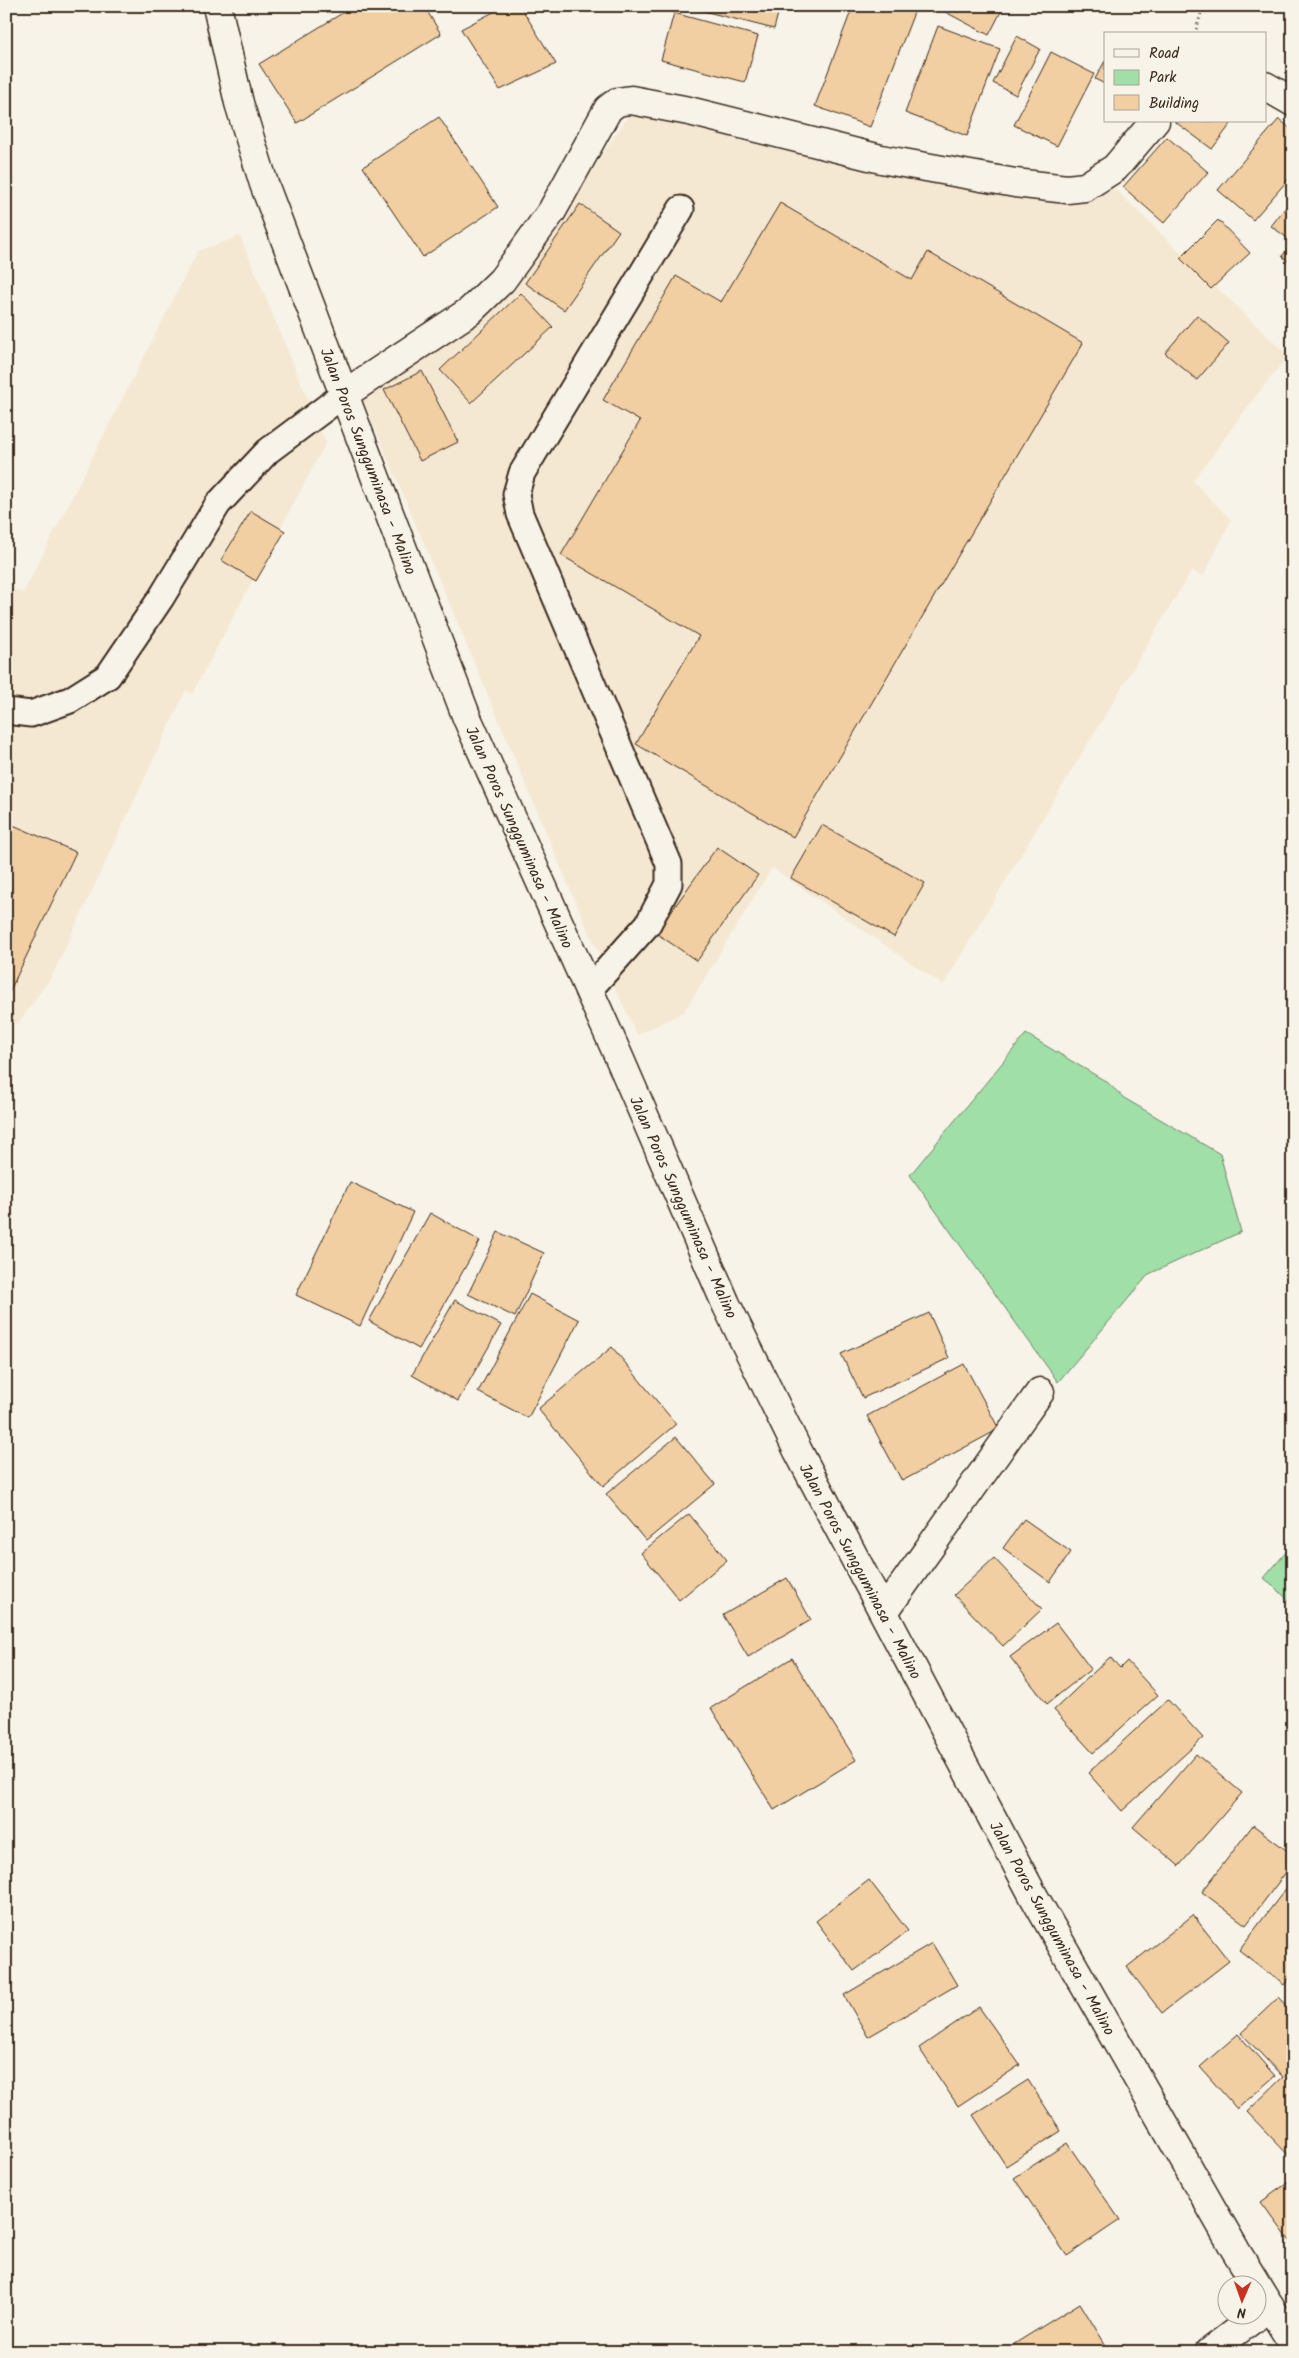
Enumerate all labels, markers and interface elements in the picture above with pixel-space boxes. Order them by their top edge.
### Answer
legend [1104,32,1266,122]
text: Road [1149,42,1180,66]
text: Park [1149,66,1177,90]
text: Building [1149,92,1199,116]
street label: Jalan Poros Sungguminasa - Malino [313,344,423,579]
street label: Jalan Poros Sungguminasa - Malino [458,722,579,953]
street label: Jalan Poros Sungguminasa - Malino [622,1092,743,1323]
street label: Jalan Poros Sungguminasa - Malino [792,1459,927,1684]
street label: Jalan Poros Sungguminasa - Malino [982,1817,1121,2040]
north arrow [1216,2276,1266,2326]
text: N [1237,2301,1246,2323]

